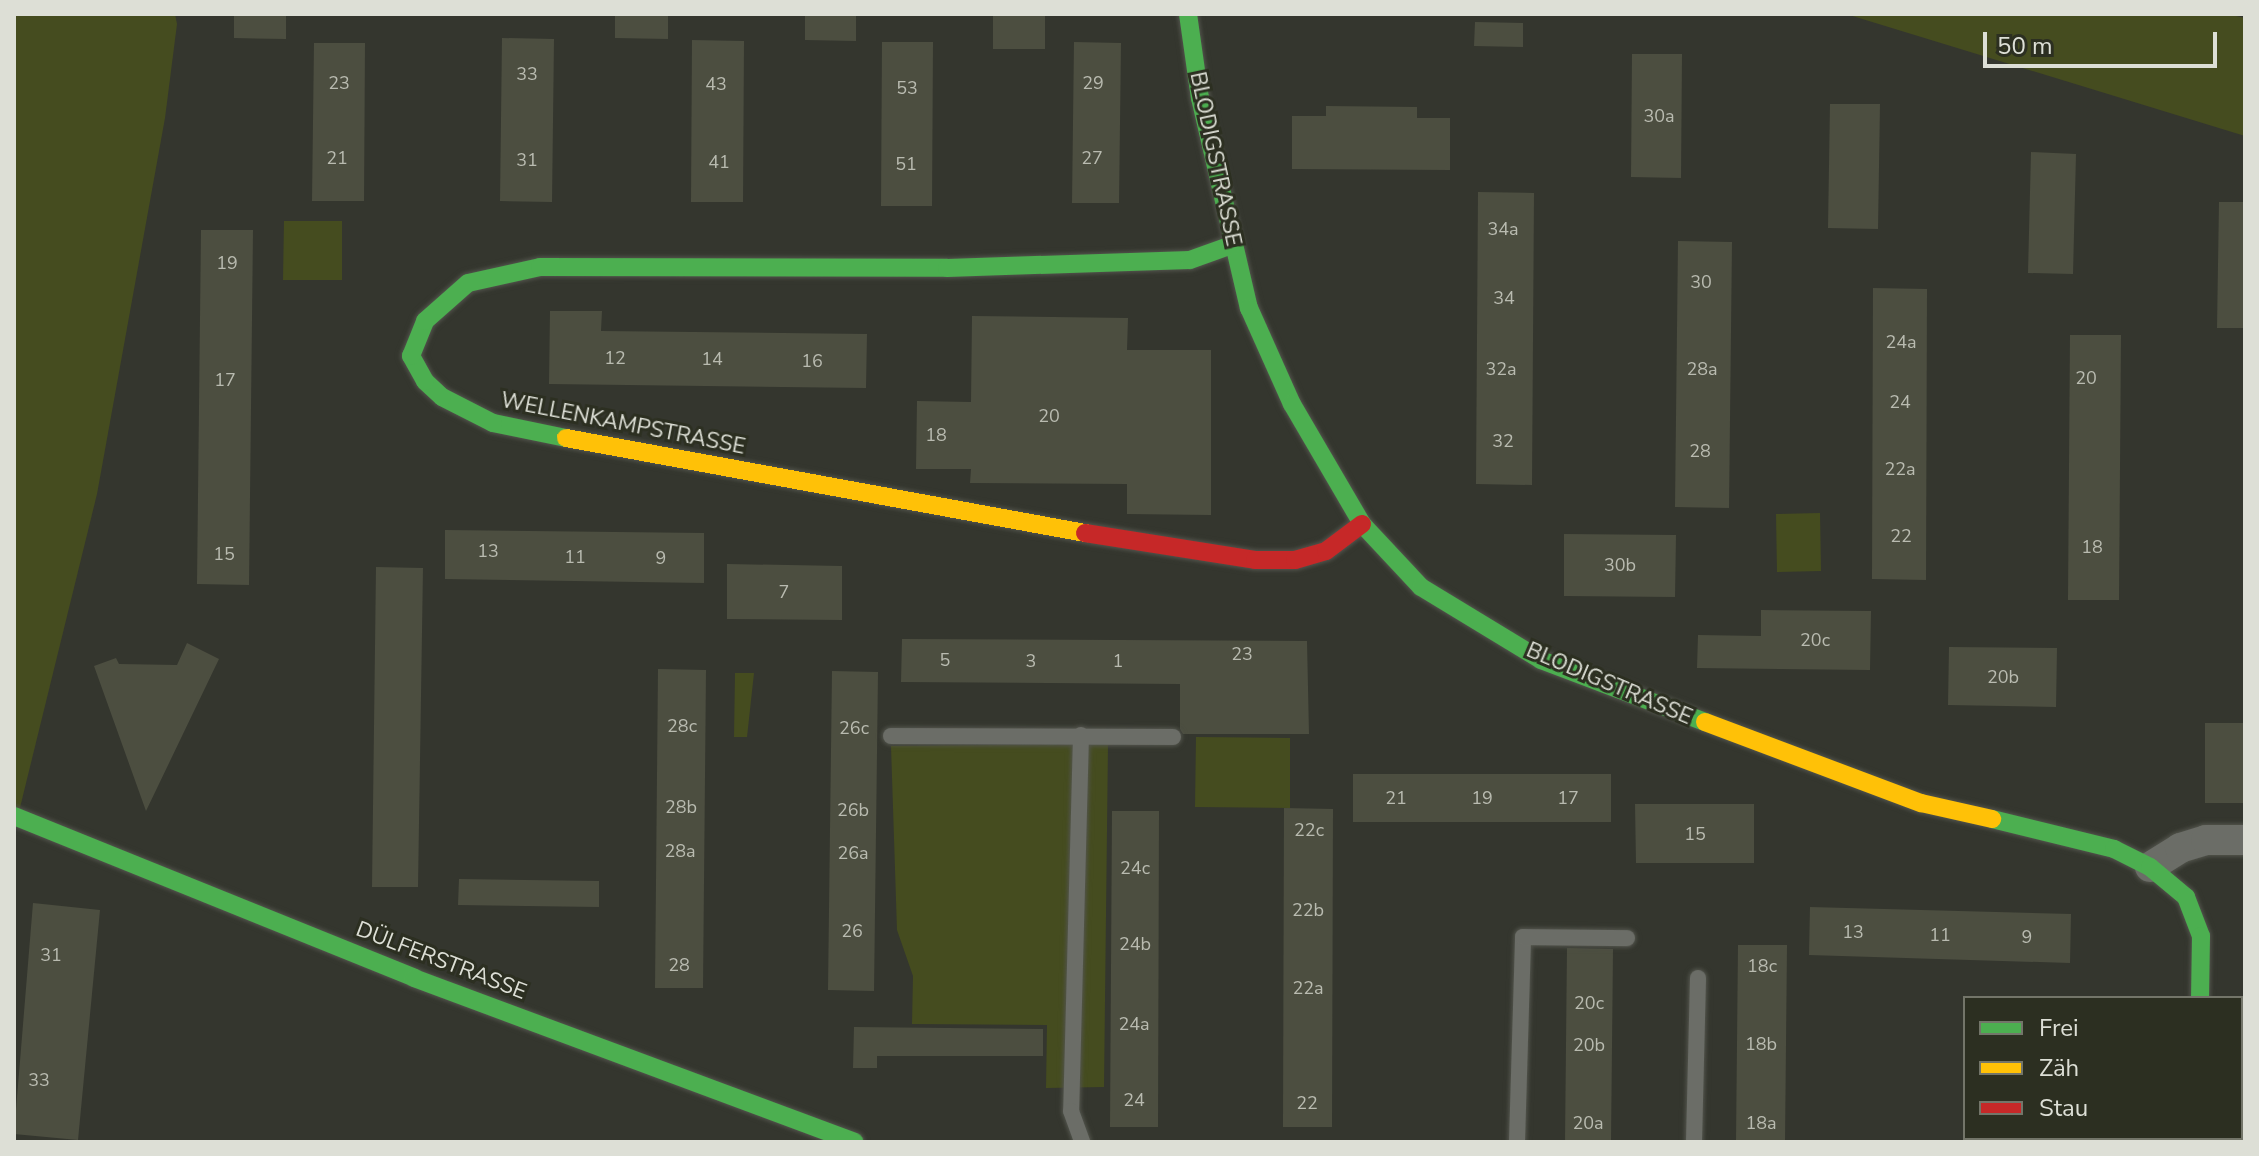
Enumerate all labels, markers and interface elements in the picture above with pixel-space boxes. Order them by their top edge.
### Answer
scale bar [1987,16,2221,66]
text: 50 m [1997,30,2053,62]
house number: 33 [516,63,538,85]
street label: BLODIGSTRASSE [1184,69,1246,249]
house number: 23 [328,72,350,94]
house number: 29 [1082,72,1104,94]
house number: 43 [705,73,727,95]
house number: 53 [896,77,918,99]
house number: 30a [1643,105,1675,127]
house number: 21 [326,147,348,169]
house number: 27 [1081,147,1103,169]
house number: 31 [516,149,538,171]
house number: 41 [708,151,730,173]
house number: 51 [895,153,917,175]
house number: 34a [1487,218,1519,240]
house number: 19 [216,252,238,274]
house number: 30 [1690,271,1712,293]
house number: 34 [1493,287,1515,309]
house number: 24a [1885,331,1917,353]
house number: 12 [604,347,626,369]
house number: 14 [701,348,723,370]
house number: 16 [801,350,823,372]
house number: 32a [1485,358,1517,380]
house number: 28a [1686,358,1718,380]
house number: 20 [2075,367,2097,389]
house number: 17 [214,369,236,391]
street label: WELLENKAMPSTRASSE [498,387,748,461]
house number: 24 [1889,391,1911,413]
house number: 20 [1038,405,1060,427]
house number: 18 [925,424,947,446]
house number: 32 [1492,430,1514,452]
house number: 28 [1689,440,1711,462]
house number: 22a [1884,458,1916,480]
house number: 22 [1890,525,1912,547]
house number: 18 [2081,536,2103,558]
house number: 13 [477,540,499,562]
house number: 15 [213,543,235,565]
house number: 11 [564,546,586,568]
house number: 9 [656,547,666,569]
house number: 30b [1604,554,1636,576]
house number: 7 [779,581,789,603]
house number: 20c [1800,629,1830,651]
street label: BLODIGSTRASSE [1522,637,1696,731]
house number: 23 [1231,643,1253,665]
house number: 5 [940,649,950,671]
house number: 3 [1026,650,1036,672]
house number: 1 [1113,650,1123,672]
house number: 20b [1987,666,2019,688]
house number: 28c [667,715,697,737]
house number: 26c [839,717,869,739]
house number: 21 [1385,787,1407,809]
house number: 19 [1471,787,1493,809]
house number: 17 [1557,787,1579,809]
house number: 28b [665,796,697,818]
house number: 26b [837,799,869,821]
house number: 22c [1294,819,1324,841]
house number: 15 [1684,823,1706,845]
house number: 28a [664,840,696,862]
house number: 26a [837,842,869,864]
house number: 24c [1120,857,1150,879]
house number: 22b [1292,899,1324,921]
street label: DÜLFERSTRASSE [352,916,530,1006]
house number: 26 [841,920,863,942]
house number: 13 [1842,921,1864,943]
house number: 11 [1929,924,1951,946]
house number: 9 [2022,926,2032,948]
house number: 24b [1119,933,1151,955]
house number: 31 [40,944,62,966]
house number: 28 [668,954,690,976]
house number: 18c [1747,955,1777,977]
house number: 22a [1292,977,1324,999]
house number: 20c [1574,992,1604,1014]
legend [1963,996,2243,1140]
text: Frei [2039,1012,2079,1044]
house number: 24a [1118,1013,1150,1035]
house number: 18b [1745,1033,1777,1055]
house number: 20b [1573,1034,1605,1056]
text: Zäh [2039,1052,2079,1084]
house number: 33 [28,1069,50,1091]
house number: 24 [1123,1089,1145,1111]
house number: 22 [1296,1092,1318,1114]
text: Stau [2039,1092,2088,1124]
house number: 20a [1572,1112,1604,1134]
house number: 18a [1745,1112,1777,1134]

